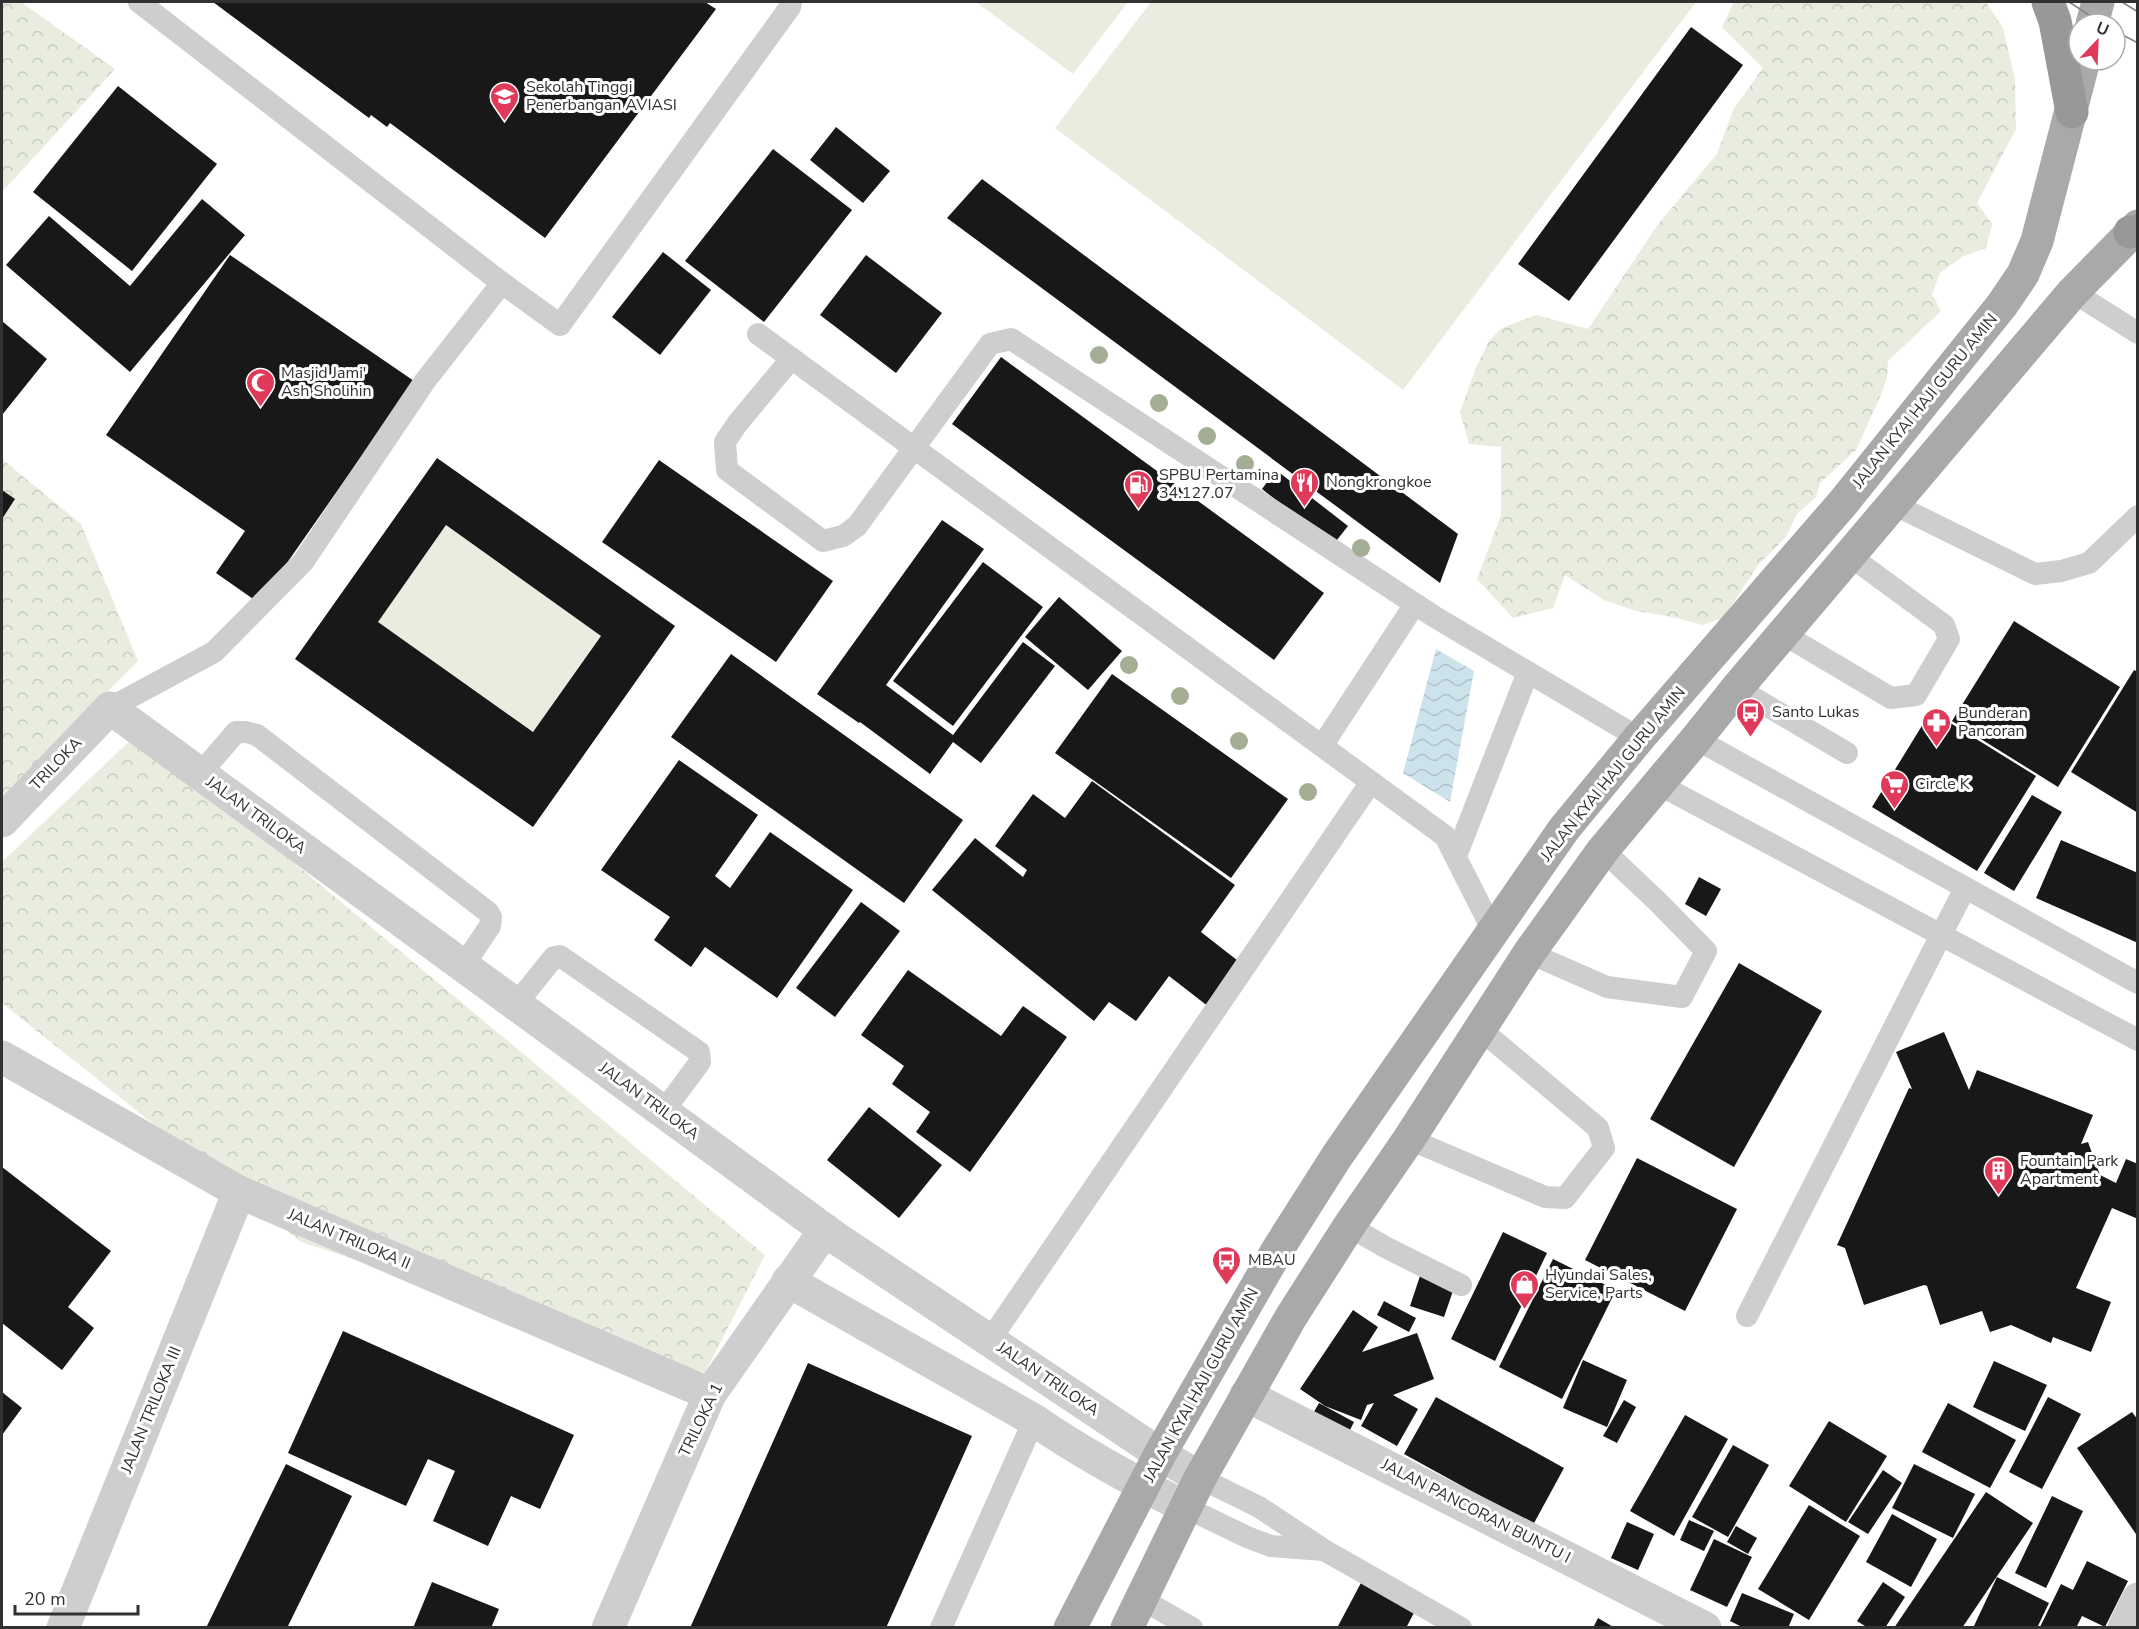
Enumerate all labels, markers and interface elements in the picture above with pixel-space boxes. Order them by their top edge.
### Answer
north arrow [2067,12,2127,72]
text: U [2093,17,2112,42]
place label: Sekolah Tinggi Penerbangan AVIASI [526,76,677,116]
school or university icon: Sekolah Tinggi Penerbangan AVIASI [489,80,521,122]
street label: JALAN KYAI HAJI GURU AMIN [1847,309,2003,494]
place label: Masjid Jami' Ash Sholihin [281,362,372,402]
mosque icon: Masjid Jami' Ash Sholihin [244,366,276,408]
place label: SPBU Pertamina 34.127.07 [1159,464,1279,504]
restaurant icon: Nongkrongkoe [1289,466,1321,508]
fuel station icon: SPBU Pertamina 34.127.07 [1122,468,1154,510]
place label: Nongkrongkoe [1326,471,1431,493]
street label: JALAN KYAI HAJI GURU AMIN [1535,682,1691,867]
bus stop icon: Santo Lukas [1735,696,1767,738]
place label: Santo Lukas [1772,701,1860,723]
place label: Bunderan Pancoran [1958,702,2028,742]
pharmacy icon: Bunderan Pancoran [1921,706,1953,748]
street label: TRILOKA [25,732,87,795]
supermarket icon: Circle K [1878,768,1910,810]
street label: JALAN TRILOKA [201,771,311,859]
place label: Circle K [1915,773,1971,795]
street label: JALAN TRILOKA [594,1057,704,1145]
place label: Fountain Park Apartment [2020,1150,2119,1190]
building icon: Fountain Park Apartment [1983,1154,2015,1196]
street label: JALAN TRILOKA II [283,1203,414,1275]
bus stop icon: MBAU [1211,1244,1243,1286]
place label: MBAU [1248,1249,1296,1271]
place label: Hyundai Sales, Service, Parts [1545,1264,1652,1304]
shop icon: Hyundai Sales, Service, Parts [1508,1268,1540,1310]
street label: JALAN KYAI HAJI GURU AMIN [1138,1284,1264,1487]
street label: JALAN TRILOKA [992,1336,1104,1422]
street label: JALAN TRILOKA III [115,1343,187,1478]
street label: TRILOKA 1 [674,1379,728,1461]
street label: JALAN PANCORAN BUNTU I [1377,1453,1575,1568]
scale bar [15,1578,138,1616]
text: 20 m [24,1587,66,1611]

